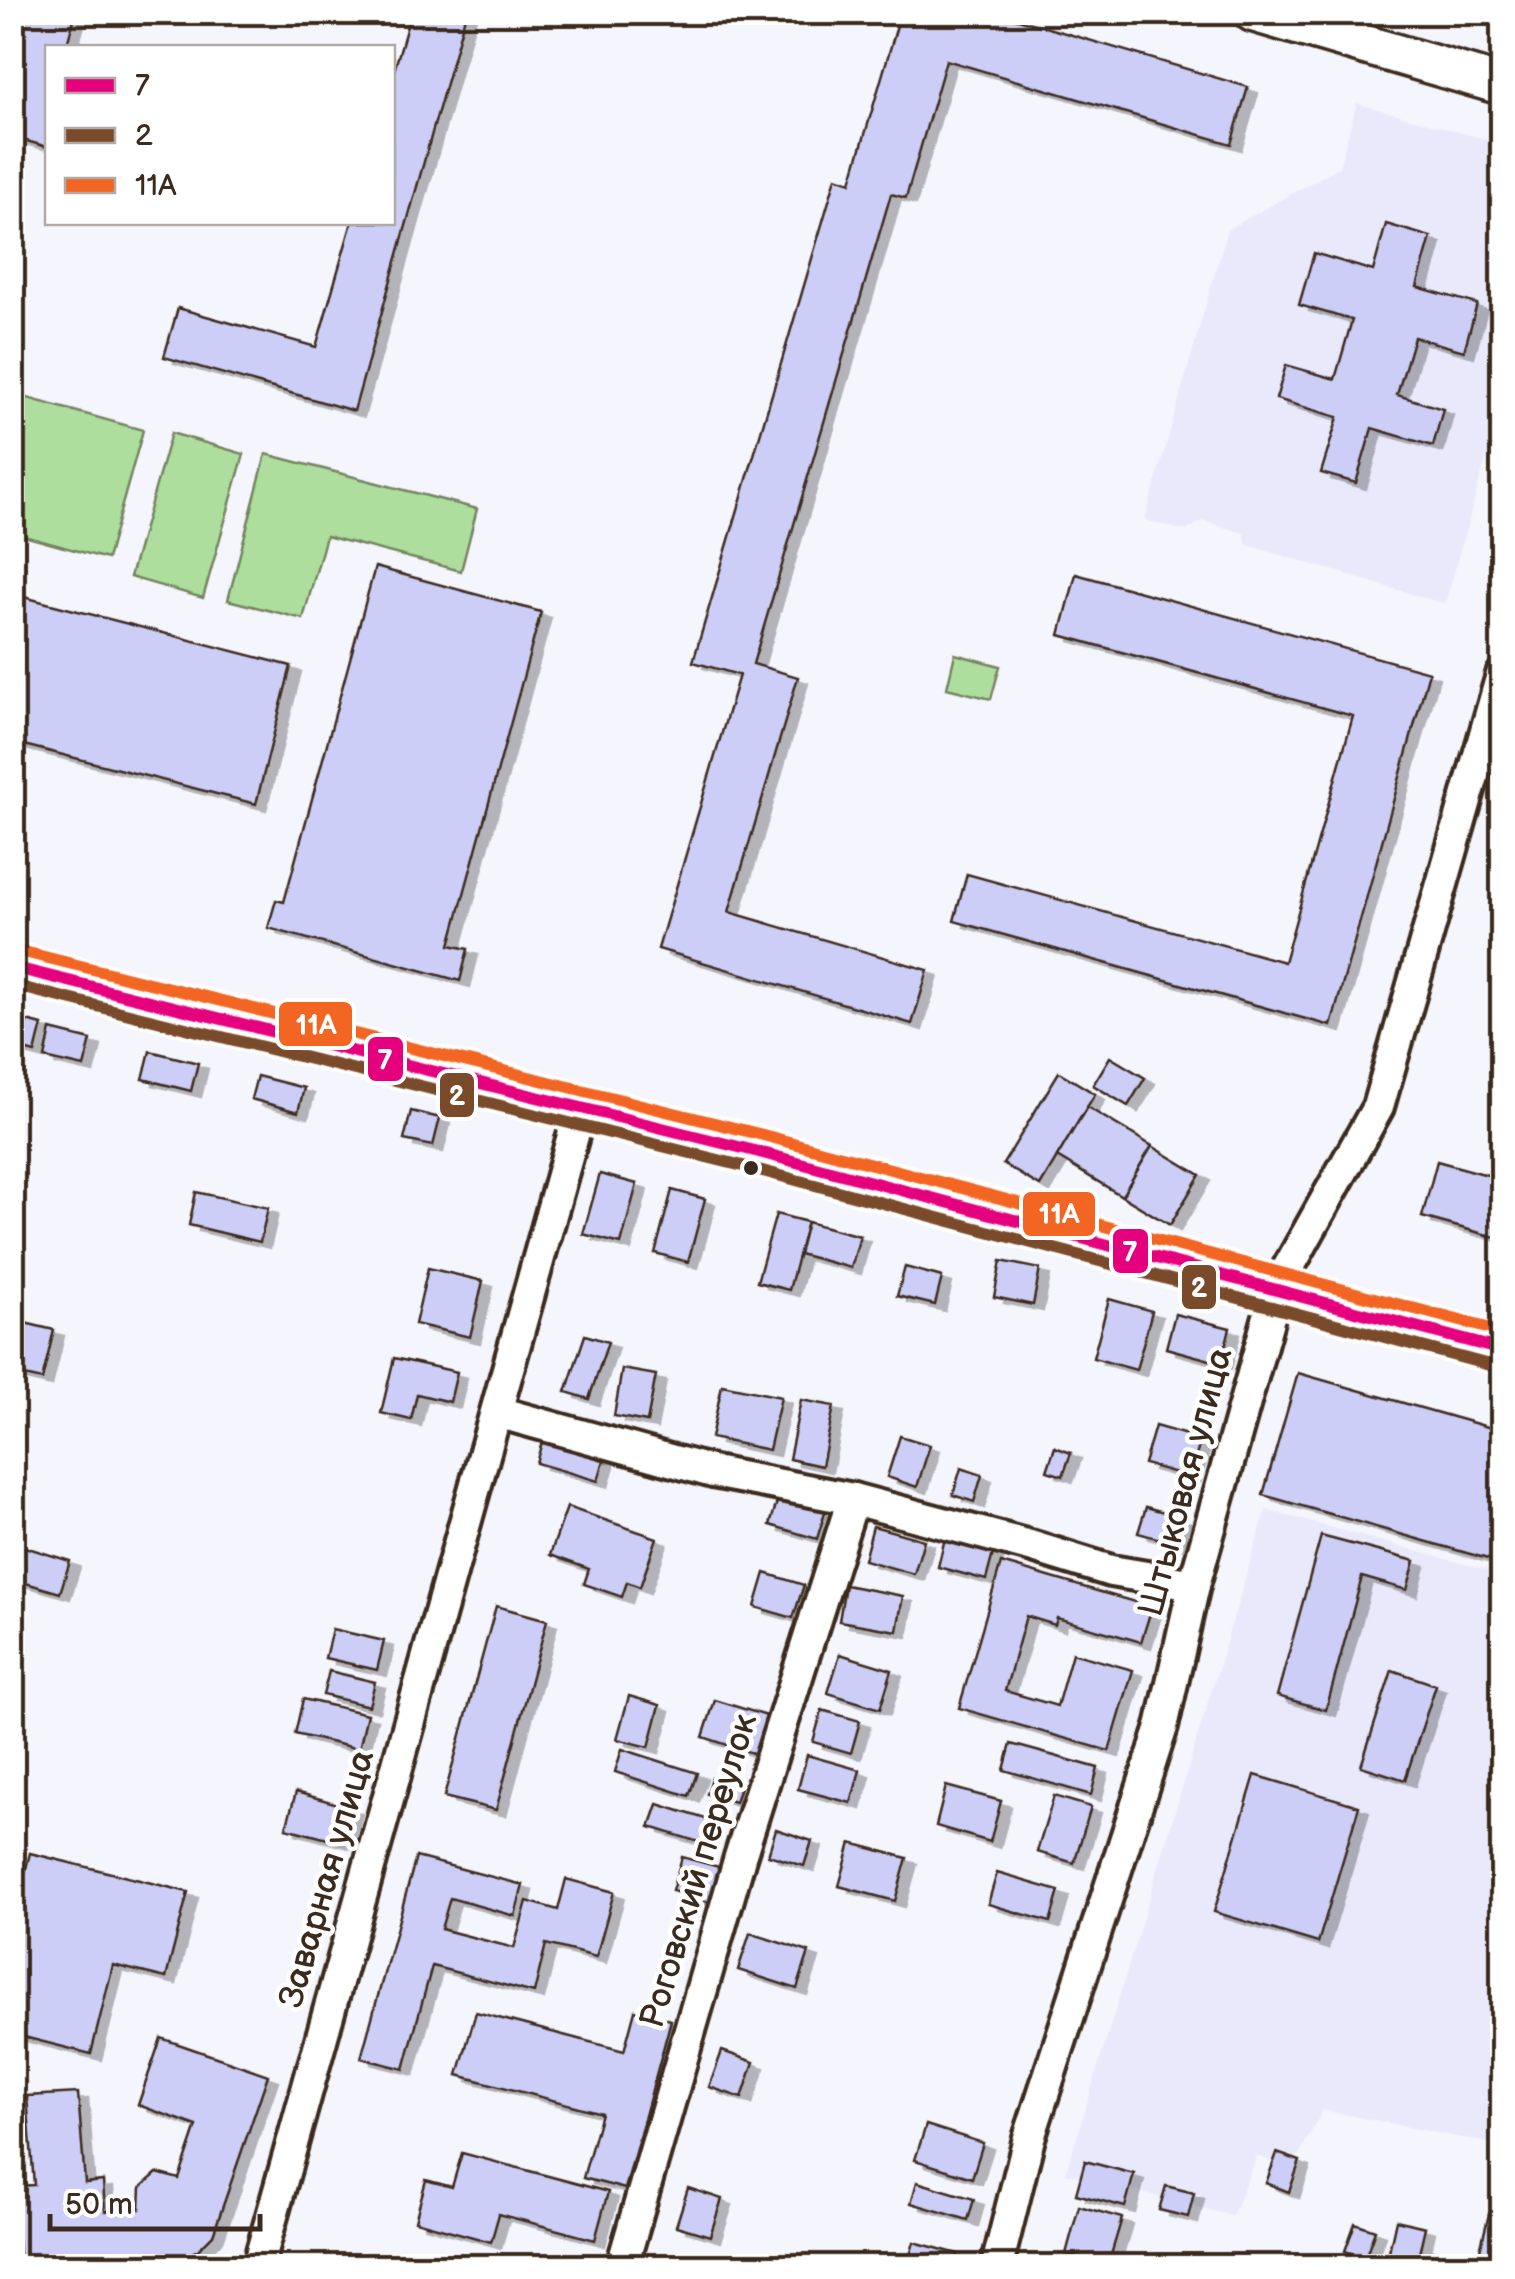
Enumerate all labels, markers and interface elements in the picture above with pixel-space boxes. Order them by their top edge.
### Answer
legend [45,45,395,225]
text: 7 [135,68,150,104]
text: 2 [135,118,153,154]
text: 11А [135,168,177,204]
line badge: 11А [277,1000,354,1048]
text: 11А [295,1009,337,1042]
line badge: 7 [366,1035,405,1083]
text: 7 [377,1044,393,1077]
line badge: 2 [438,1071,476,1119]
text: 2 [449,1080,466,1113]
unlabelled marker [741,1158,761,1178]
line badge: 11А [1021,1190,1097,1238]
text: 11А [1038,1198,1080,1231]
line badge: 7 [1111,1227,1150,1275]
text: 7 [1122,1236,1138,1269]
line badge: 2 [1180,1263,1218,1311]
text: 2 [1191,1272,1208,1305]
street label: Штыковая улица [1129,1343,1243,1621]
street label: Роговский переулок [631,1708,767,2033]
street label: Заварная улица [270,1745,384,2013]
scale bar [50,2169,260,2231]
text: 50 m [65,2187,133,2223]

